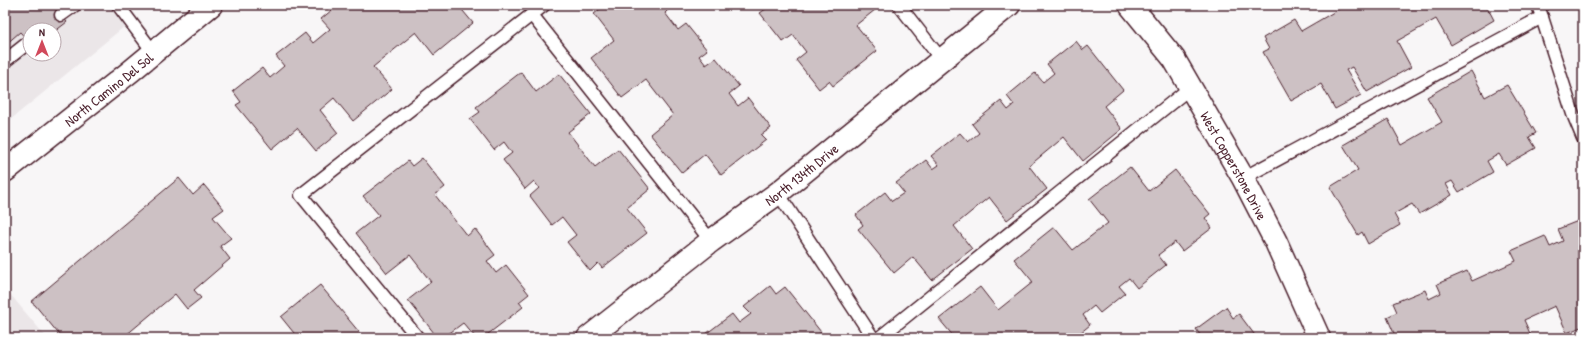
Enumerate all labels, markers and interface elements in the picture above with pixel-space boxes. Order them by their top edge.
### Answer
north arrow [22,22,62,62]
text: N [39,25,45,39]
street label: North Camino Del Sol [60,47,157,130]
street label: West Copperstone Drive [1197,108,1272,223]
street label: North 134th Drive [760,138,842,209]

